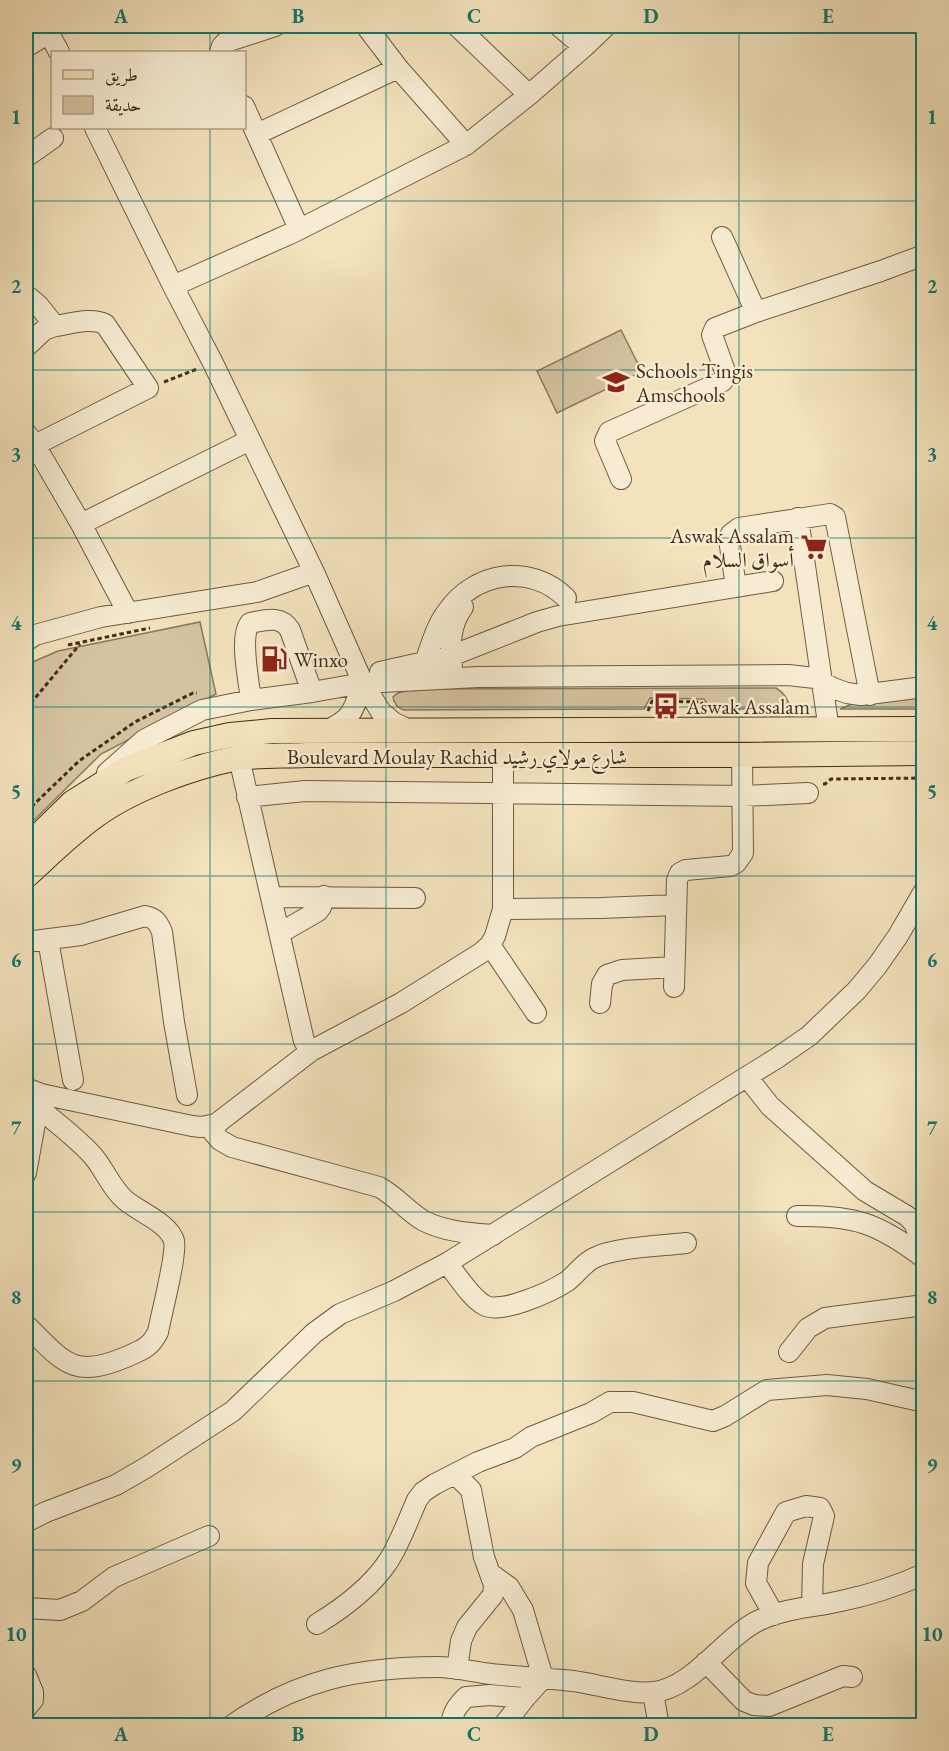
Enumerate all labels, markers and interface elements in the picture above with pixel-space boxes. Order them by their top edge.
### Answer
text: A [113,3,129,29]
text: B [292,3,304,29]
text: C [467,3,481,29]
text: D [643,3,659,29]
text: E [822,3,834,29]
legend [51,51,246,129]
text: طريق [105,63,138,87]
text: حديقة [105,93,141,116]
text: 1 [11,104,21,130]
text: 1 [927,104,937,130]
text: 2 [11,273,22,299]
text: 2 [927,273,938,299]
place label: Schools Tingis Amschools [635,357,753,408]
school or university icon: Schools Tingis Amschools [601,367,631,397]
text: 3 [11,441,21,467]
text: 3 [927,441,937,467]
place label: Aswak Assalam أسواق السلام [669,522,794,578]
supermarket icon: Aswak Assalam أسواق السلام [799,532,829,562]
text: 4 [11,610,22,636]
text: 4 [927,610,938,636]
fuel station icon: Winxo [259,644,289,674]
place label: Winxo [294,646,348,673]
bus stop icon: Aswak Assalam [651,691,681,721]
place label: Aswak Assalam [685,693,810,720]
street label: Boulevard Moulay Rachid شارع مولاي رشيد [287,743,627,775]
text: 5 [11,778,21,804]
text: 5 [927,778,937,804]
text: 6 [11,947,22,973]
text: 6 [927,947,938,973]
text: 7 [11,1115,22,1141]
text: 7 [927,1115,938,1141]
text: 8 [11,1284,21,1310]
text: 8 [927,1284,937,1310]
text: 9 [11,1452,22,1478]
text: 9 [927,1452,938,1478]
text: 10 [5,1621,27,1647]
text: 10 [921,1621,943,1647]
text: A [113,1721,129,1747]
text: B [292,1721,304,1747]
text: C [467,1721,481,1747]
text: D [643,1721,659,1747]
text: E [822,1721,834,1747]

